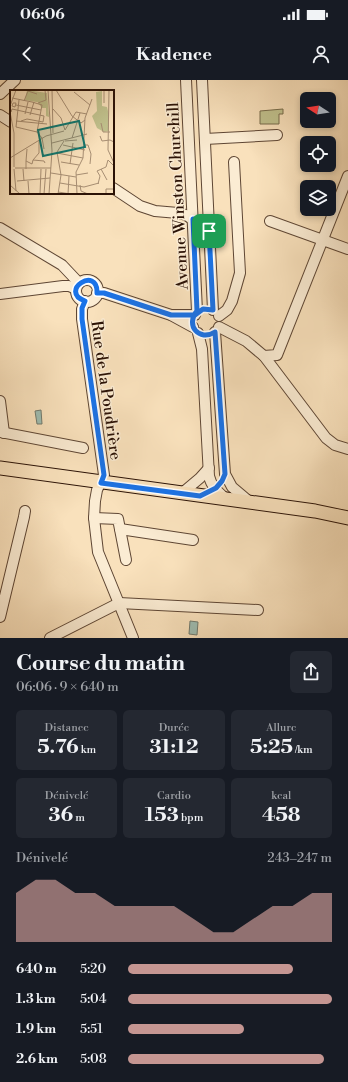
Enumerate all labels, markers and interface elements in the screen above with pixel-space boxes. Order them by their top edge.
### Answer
text: 06:06 [20,5,65,24]
icon: back [16,43,38,65]
text: Kadence [136,43,212,66]
icon: person [310,43,332,65]
inset map [10,90,114,194]
north arrow [300,92,336,128]
map controls [300,92,336,216]
street label: Avenue Winston Churchill [163,101,193,291]
button: locate [300,136,336,172]
button: layers [300,180,336,216]
pin [192,214,226,248]
icon: arrive [198,220,220,242]
street label: Rue de la Poudrière [86,319,126,461]
text: Course du matin [16,650,185,677]
button: share [290,651,332,693]
text: 06:06 · 9 × 640 m [16,679,119,695]
text: Distance [44,721,89,735]
text: Durée [159,721,189,735]
text: Allure [266,721,297,735]
text: 5.76 [37,735,79,760]
text: 31:12 [149,735,199,760]
text: 5:25 [250,735,293,760]
text: km [79,743,96,757]
text: /km [293,743,313,757]
text: Dénivelé [45,789,89,803]
text: Cardio [157,789,191,803]
text: kcal [271,789,291,803]
text: 36 [48,803,73,828]
text: 153 [145,803,179,828]
text: 458 [262,803,301,828]
text: m [73,811,85,825]
text: bpm [179,811,203,825]
text: Dénivelé [16,850,68,866]
text: 243–247 m [267,850,332,866]
text: 640 m [16,961,57,977]
text: 5:20 [80,961,106,977]
text: 1.3 km [16,991,56,1007]
text: 5:04 [80,991,106,1007]
text: 1.9 km [16,1021,56,1037]
text: 5:51 [80,1021,103,1037]
text: 2.6 km [16,1051,58,1067]
text: 5:08 [80,1051,107,1067]

